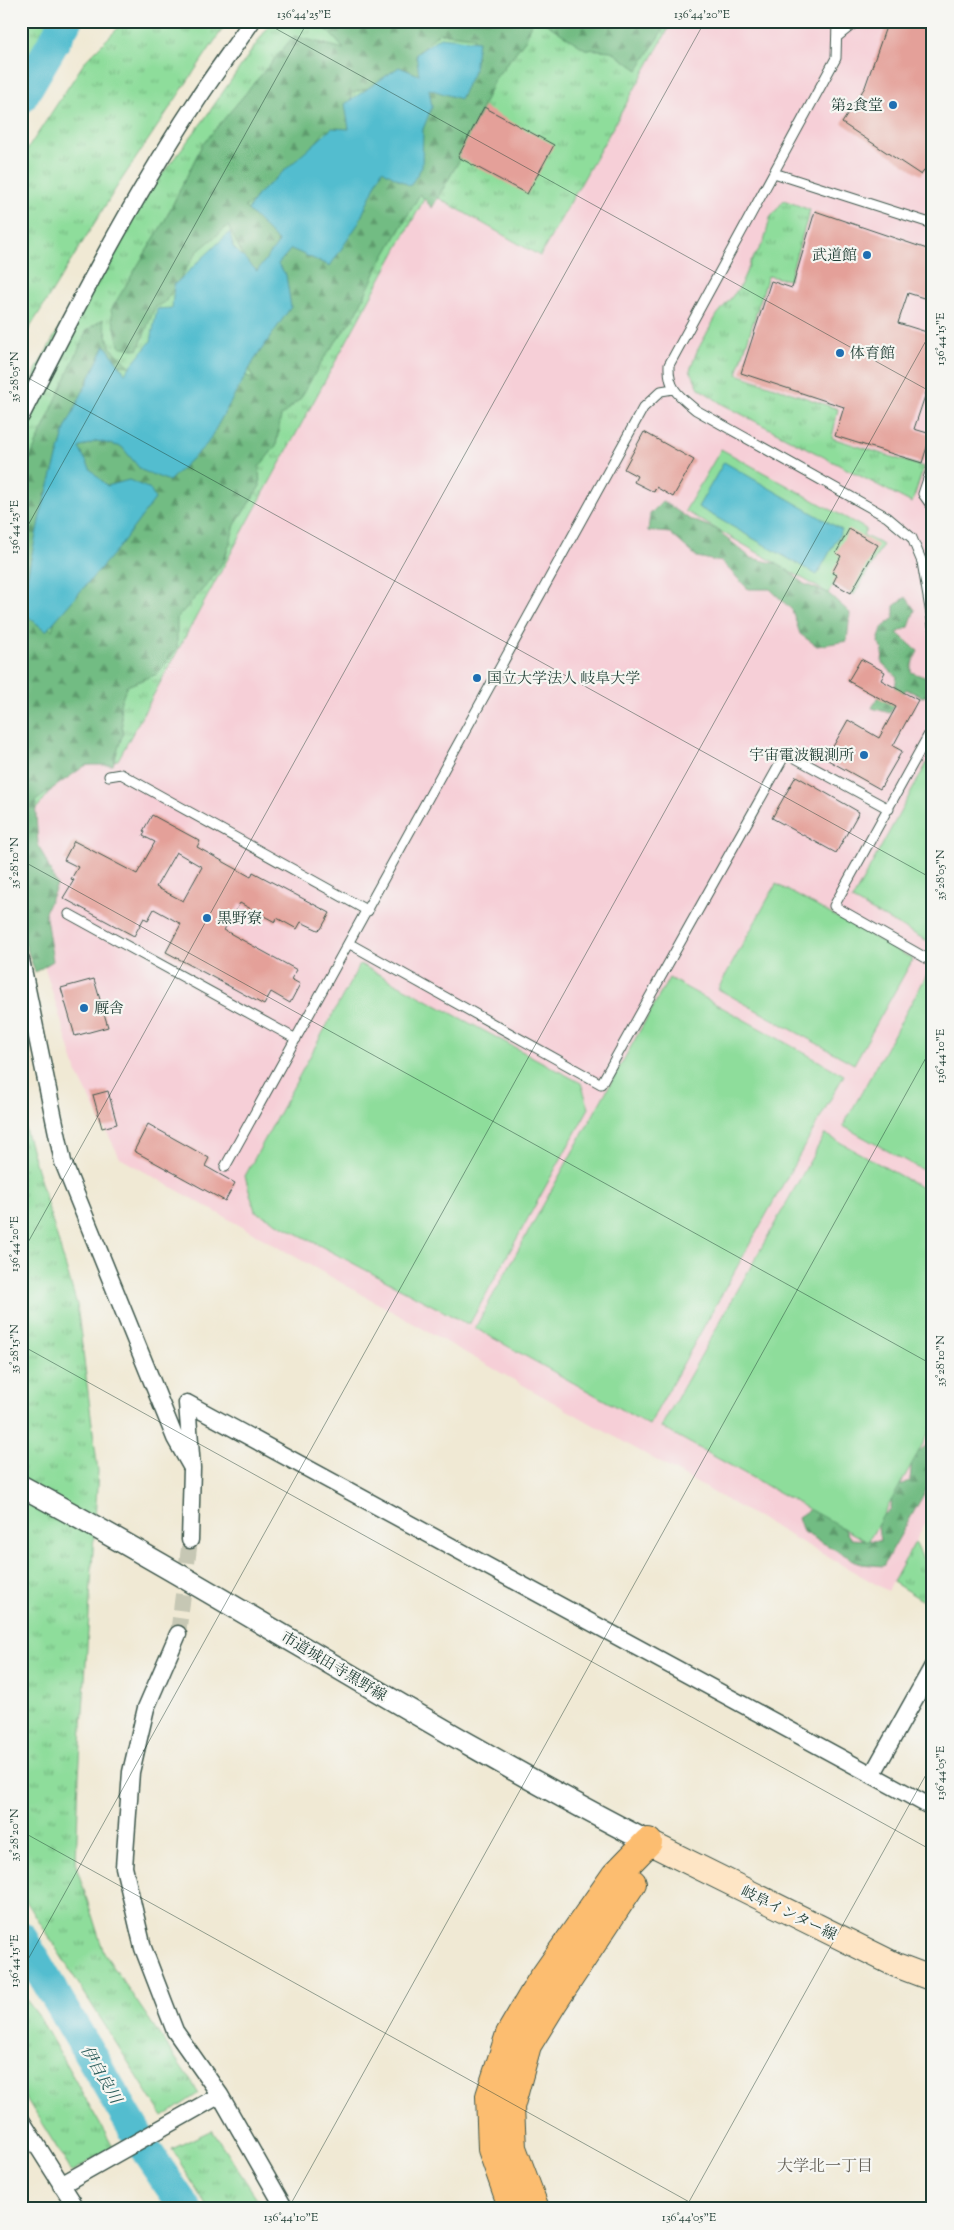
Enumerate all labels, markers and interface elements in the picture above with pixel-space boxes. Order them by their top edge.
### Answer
text: 136°44'25"E [277,6,332,24]
text: 136°44'20"E [674,6,731,24]
place label: 第2食堂 [831,96,883,117]
marker: 第2食堂 [887,99,899,111]
place label: 武道館 [812,246,857,267]
marker: 武道館 [861,249,873,261]
text: 136°44'15"E [932,312,950,365]
place label: 体育館 [850,344,895,365]
marker: 体育館 [834,347,846,359]
text: 35°28'05"N [6,351,24,403]
text: 136°44'25"E [6,499,24,554]
place label: 国立大学法人 岐阜大学 [487,669,640,690]
marker: 国立大学法人 岐阜大学 [471,672,483,684]
place label: 宇宙電波観測所 [749,746,854,767]
marker: 宇宙電波観測所 [858,749,870,761]
text: 35°28'10"N [6,837,24,889]
text: 35°28'05"N [932,849,950,901]
place label: 黒野寮 [217,909,262,930]
marker: 黒野寮 [201,912,213,924]
place label: 厩舎 [94,999,124,1020]
marker: 厩舎 [78,1002,90,1014]
text: 136°44'10"E [932,1028,950,1083]
text: 136°44'20"E [6,1215,24,1272]
text: 35°28'15"N [6,1324,24,1374]
text: 35°28'10"N [932,1335,950,1387]
street label: 市道城田寺黒野線 [276,1627,390,1707]
text: 136°44'05"E [932,1745,950,1800]
text: 35°28'20"N [6,1808,24,1861]
street label: 岐阜インター線 [737,1882,840,1947]
text: 136°44'15"E [6,1934,24,1987]
water label: 伊自良川 [74,2042,127,2110]
district label: 大学北一丁目 [777,2156,873,2179]
text: 136°44'10"E [264,2209,319,2227]
text: 136°44'05"E [662,2209,717,2227]

